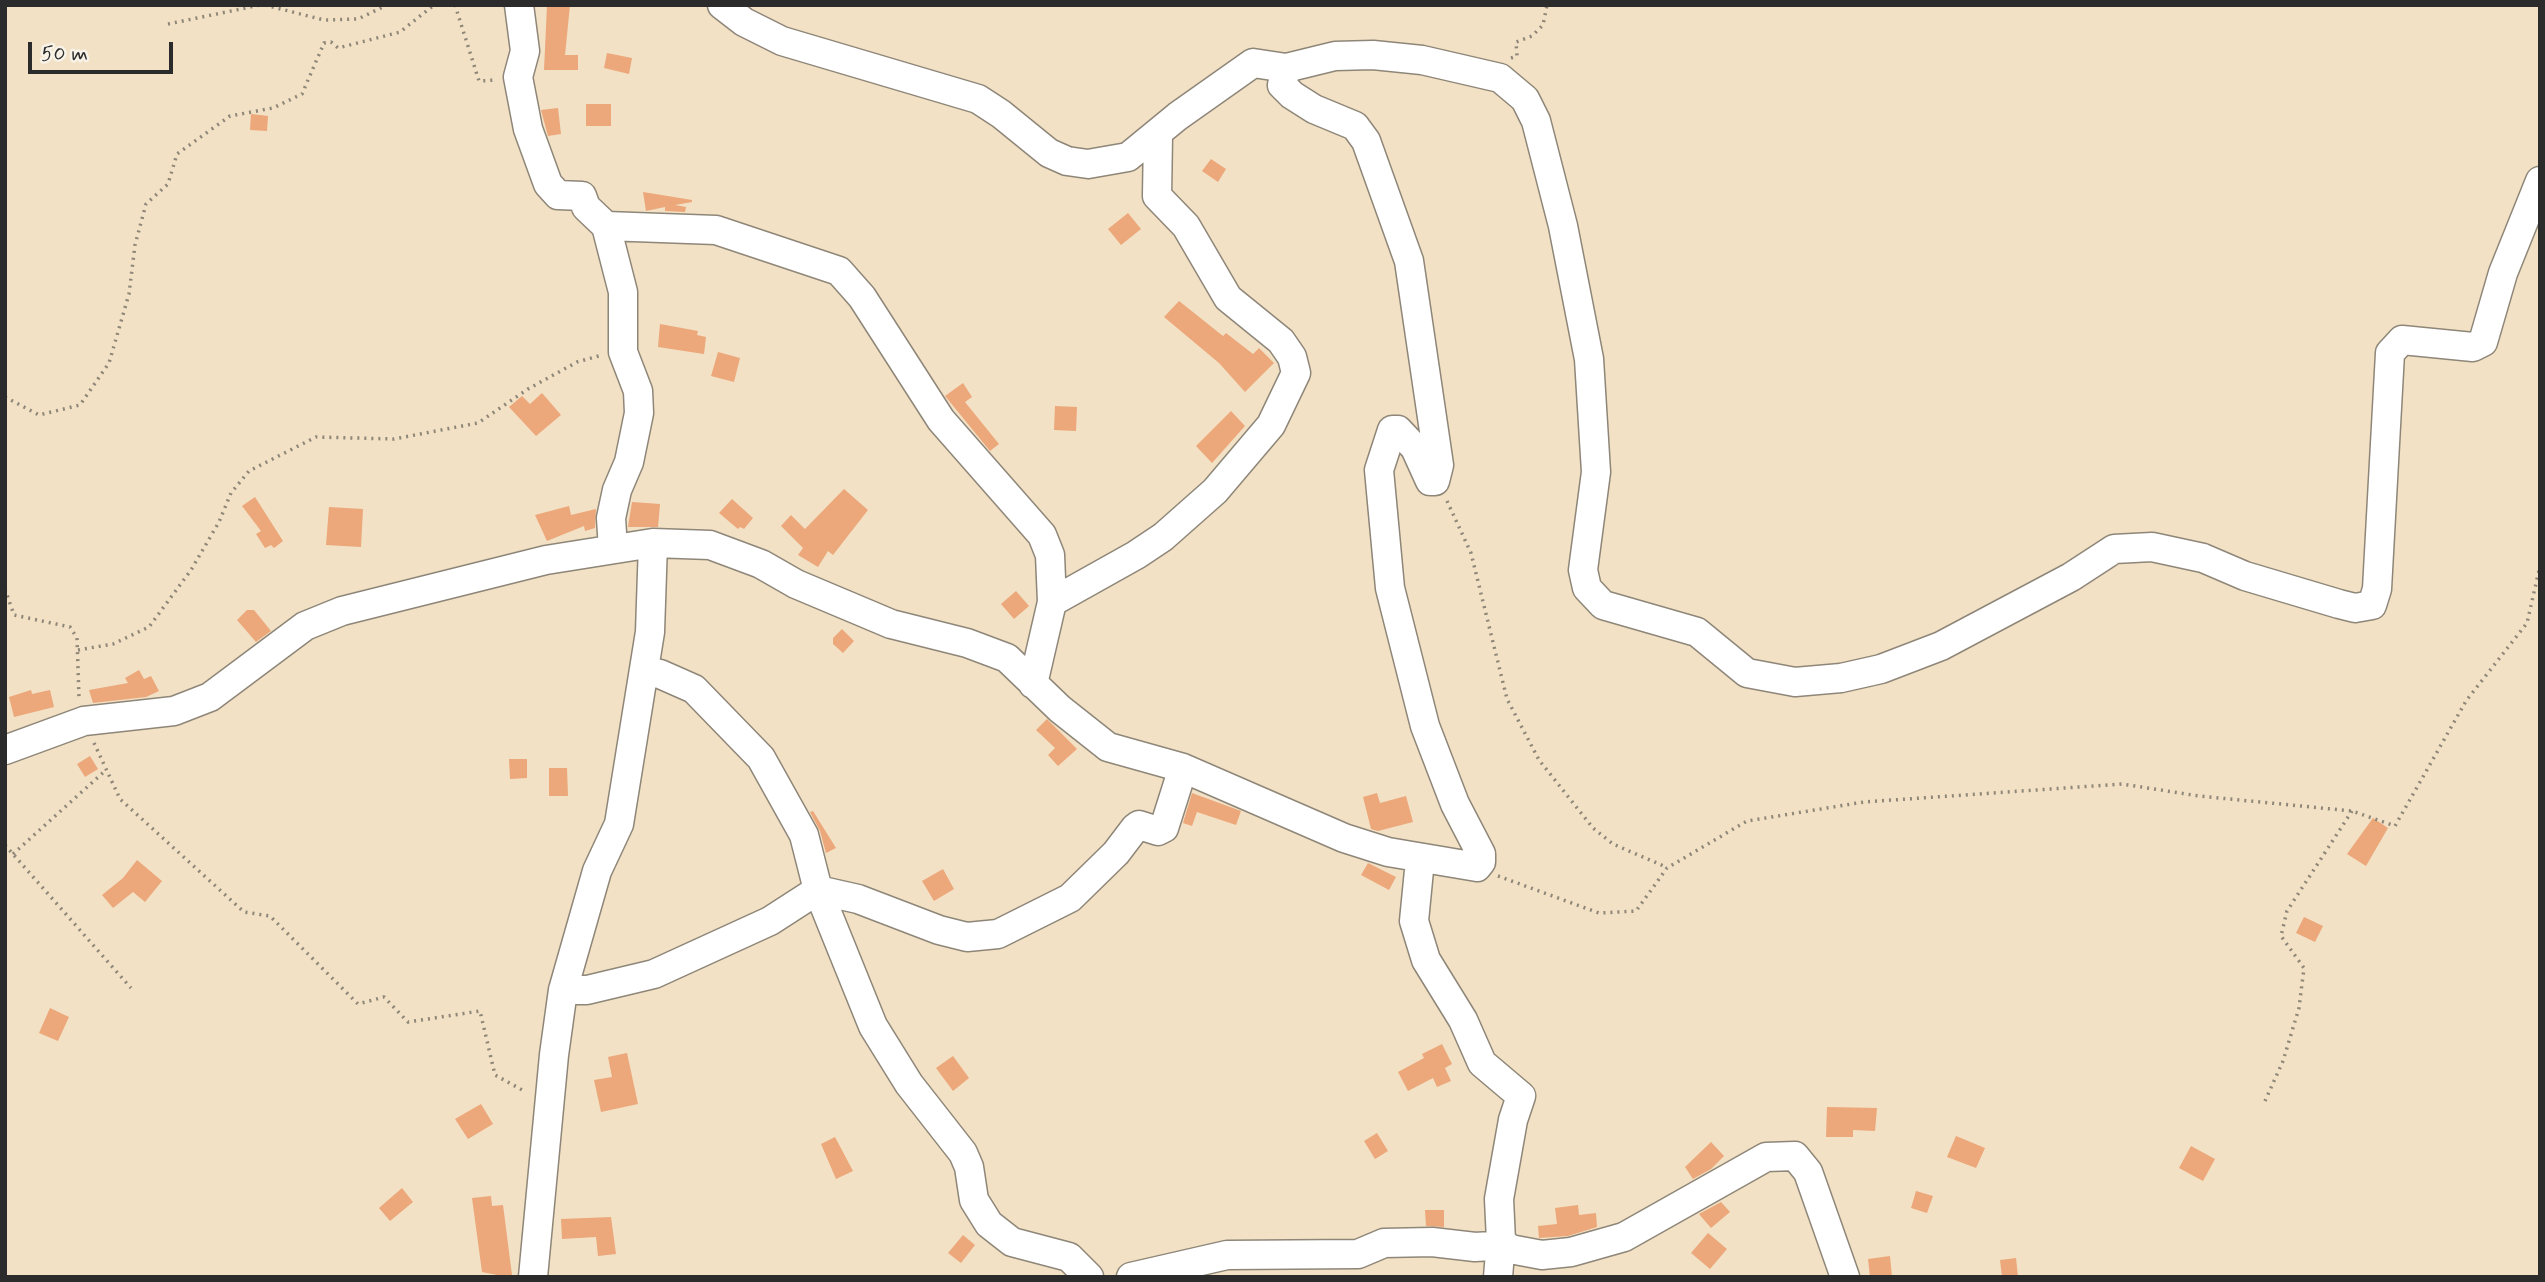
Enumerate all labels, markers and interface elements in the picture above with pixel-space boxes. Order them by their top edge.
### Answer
scale bar [32,28,177,72]
text: 50 m [41,40,88,68]

